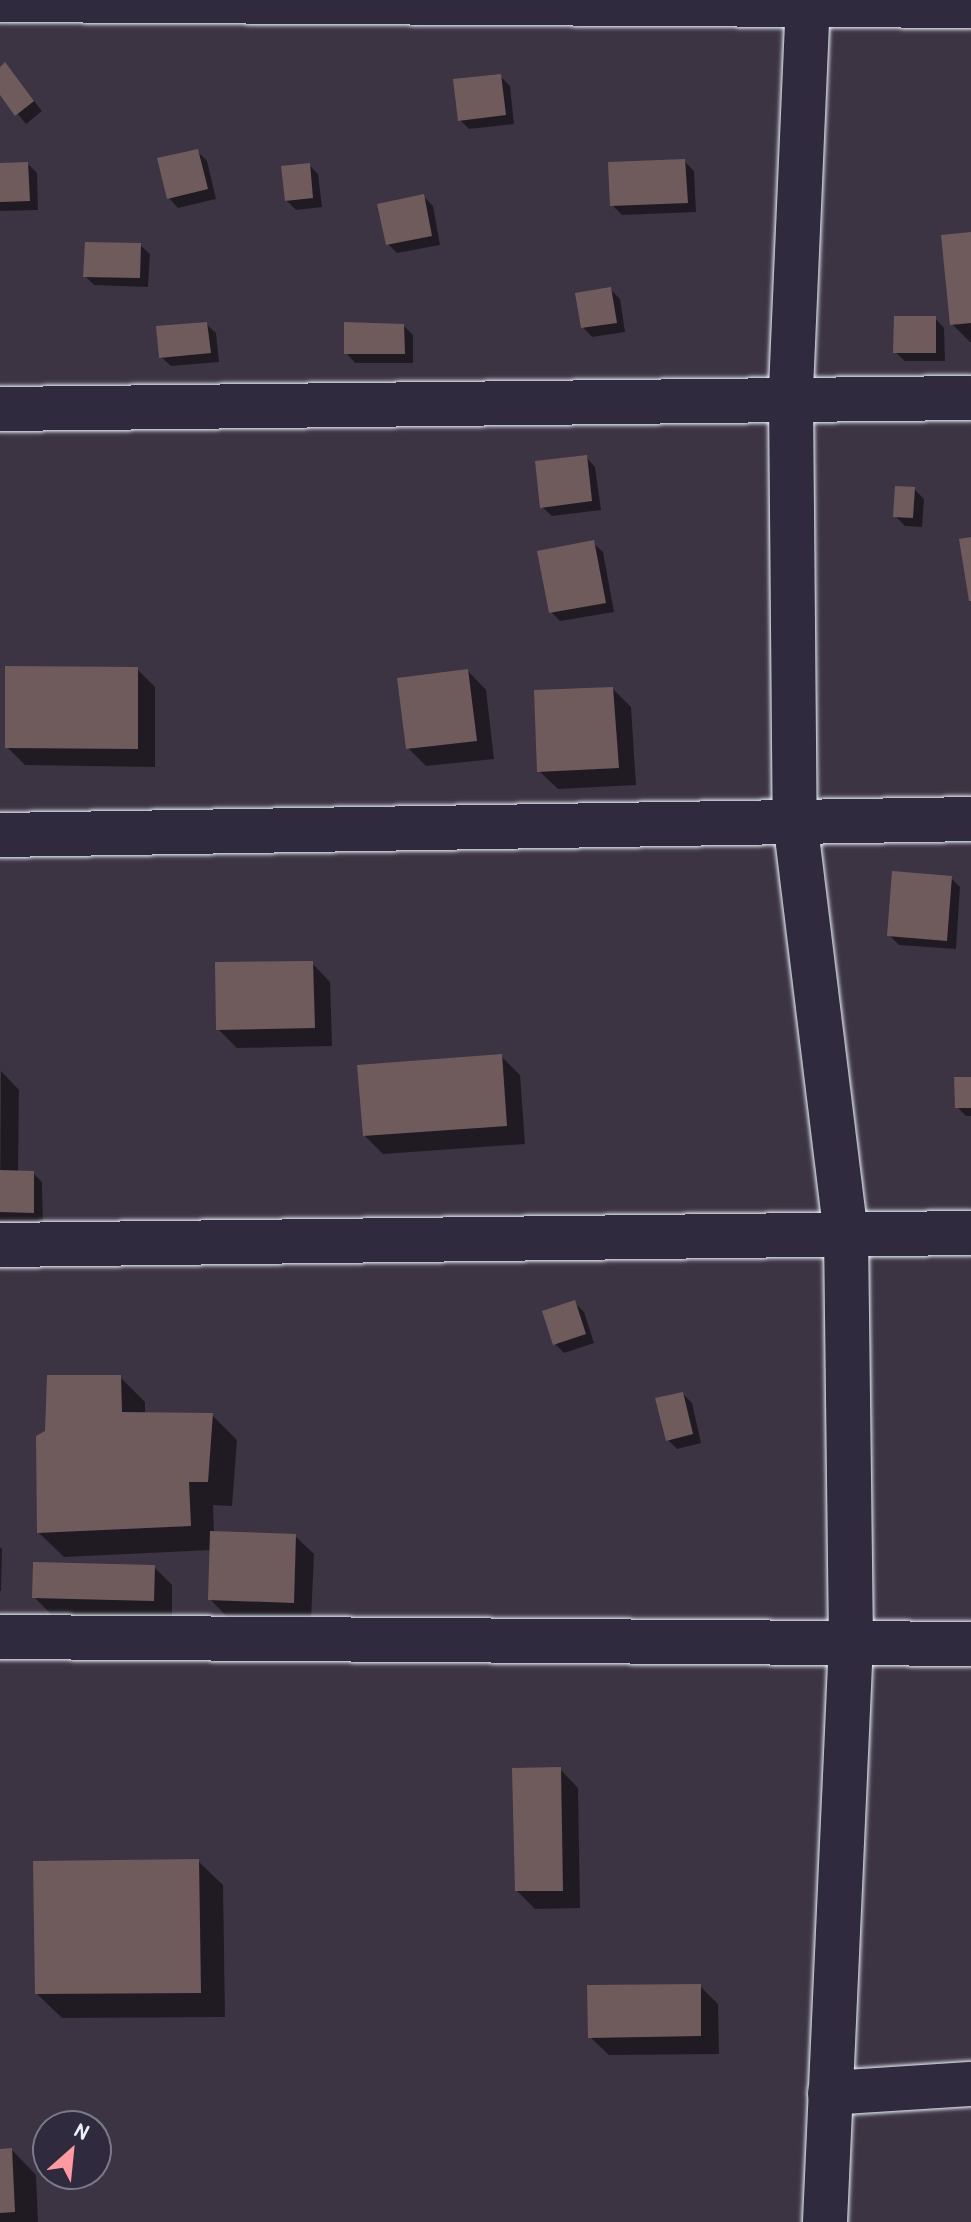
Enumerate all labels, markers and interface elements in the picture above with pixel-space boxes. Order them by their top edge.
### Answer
north arrow [32,2110,112,2190]
text: N [70,2114,94,2146]

